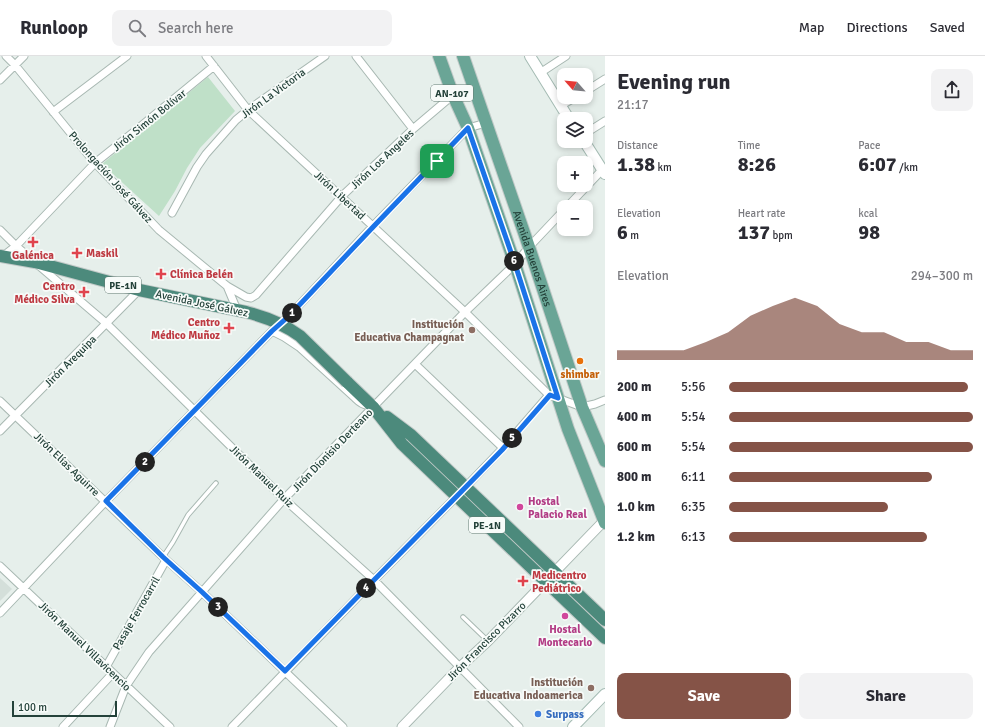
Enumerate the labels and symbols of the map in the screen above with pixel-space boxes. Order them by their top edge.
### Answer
street label: Jirón La Victoria [239,65,308,121]
north arrow [557,68,593,104]
road number: AN-107 [431,85,473,101]
street label: Jirón Simón Bolívar [110,87,189,154]
street label: Jirón Los Angeles [348,127,417,192]
street label: Prolongación José Gálvez [66,129,155,226]
pin [420,144,454,178]
street label: Jirón Libertad [311,168,368,222]
street label: Avenida Buenos Aires [510,209,554,309]
marker: Galénica [28,237,38,247]
marker: Maskil [71,247,83,259]
place label: Maskil [86,247,119,260]
place label: Galénica [12,249,54,262]
pin: 6 [504,251,524,271]
marker: Clínica Belén [155,268,167,280]
place label: Clínica Belén [170,268,233,281]
road number: PE-1N [105,277,141,293]
place label: Centro Médico Silva [14,280,75,306]
marker: Centro Médico Silva [78,286,90,298]
street label: Avenida José Gálvez [154,287,249,320]
pin: 1 [282,303,302,323]
place label: Centro Médico Muñoz [151,316,220,342]
place label: Institución Educativa Champagnat [354,318,464,344]
marker: Centro Médico Muñoz [223,322,235,334]
marker: Institución Educativa Champagnat [467,325,477,335]
street label: Jirón Arequipa [42,332,99,390]
marker: shimbar [575,356,585,366]
place label: shimbar [561,368,600,381]
street label: Jirón Dionisio Derteano [289,406,375,494]
pin: 5 [502,428,522,448]
street label: Jirón Elías Aguirre [31,430,102,499]
street label: Jirón Manuel Ruiz [227,443,296,510]
pin: 2 [135,452,155,472]
place label: Hostal Palacio Real [528,495,587,521]
marker: Hostal Palacio Real [515,502,525,512]
road number: PE-1N [469,517,505,533]
place label: Medicentro Pediátrico [532,569,587,595]
street label: Pasaje Ferrocarril [110,574,163,652]
marker: Medicentro Pediátrico [517,575,529,587]
pin: 4 [356,578,376,598]
pin: 3 [208,597,228,617]
street label: Jirón Manuel Villavicencio [36,599,134,694]
street label: Jirón Francisco Pizarro [444,599,529,684]
marker: Hostal Montecarlo [560,611,570,621]
place label: Hostal Montecarlo [538,623,593,649]
place label: Institución Educativa Indoamerica [474,676,583,702]
marker: Institución Educativa Indoamerica [586,683,596,693]
scale bar [12,699,117,718]
place label: Surpass [546,708,584,721]
marker: Surpass [533,709,543,719]

